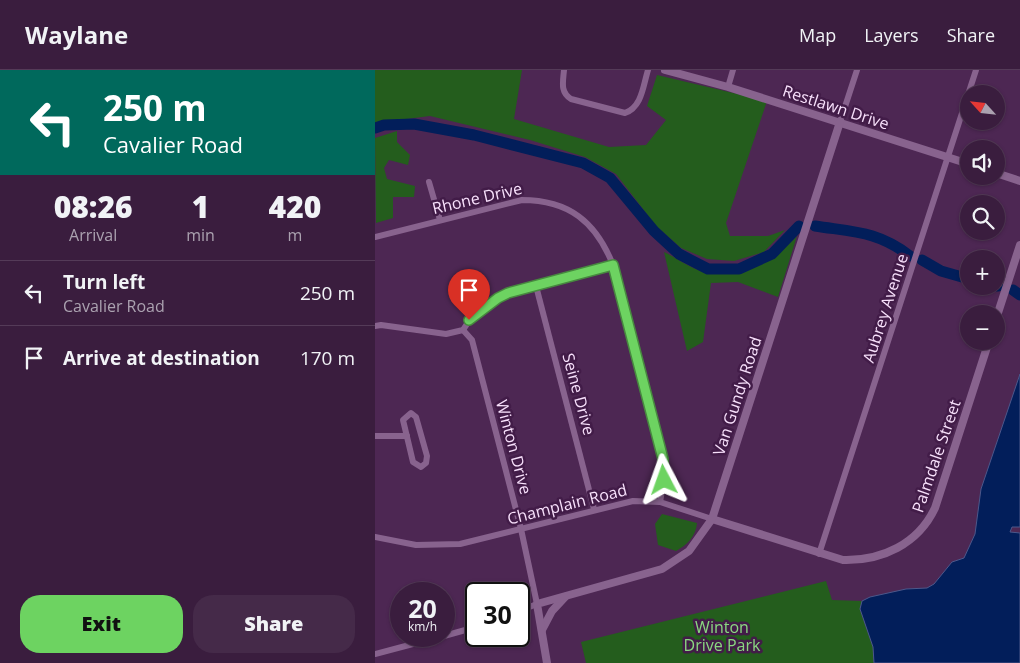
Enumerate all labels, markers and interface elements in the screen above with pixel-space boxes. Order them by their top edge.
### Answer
text: Waylane [25,18,128,51]
text: Map [799,23,836,47]
text: Layers [864,23,919,47]
text: Share [947,23,995,47]
street label: Restlawn Drive [780,79,892,135]
text: 250 m [103,84,207,131]
north arrow [960,85,1005,130]
map controls [960,85,1005,350]
icon: left [20,90,85,155]
text: Cavalier Road [103,129,243,159]
button: sound [960,140,1005,185]
street label: Rhone Drive [430,177,524,219]
text: 08:26 [54,186,133,227]
text: 1 [192,186,209,227]
text: 420 [269,186,321,227]
button: search [960,195,1005,240]
text: Arrival [69,224,117,246]
text: min [186,224,215,246]
text: m [288,224,302,246]
button: + [960,250,1005,295]
street label: Aubrey Avenue [857,251,913,365]
text: Turn left [63,269,145,295]
pin [448,269,490,320]
icon: arrive [455,276,483,304]
icon: left [20,279,48,307]
text: 250 m [300,280,355,306]
text: Cavalier Road [63,295,165,317]
button: − [960,305,1005,350]
street label: Van Gundy Road [707,334,767,458]
icon: arrive [20,344,48,372]
text: Arrive at destination [63,345,260,371]
text: 170 m [300,345,355,371]
street label: Seine Drive [558,351,600,437]
street label: Palmdale Street [906,396,966,515]
street label: Winton Drive [491,397,537,497]
position arrow [637,453,689,505]
street label: Champlain Road [505,479,629,529]
speed limit sign: 30 [465,582,530,647]
text: 20 [408,591,437,625]
button: Exit [20,595,183,653]
button: Share [193,595,355,653]
park label: Winton Drive Park [684,616,761,656]
text: km/h [408,618,437,635]

